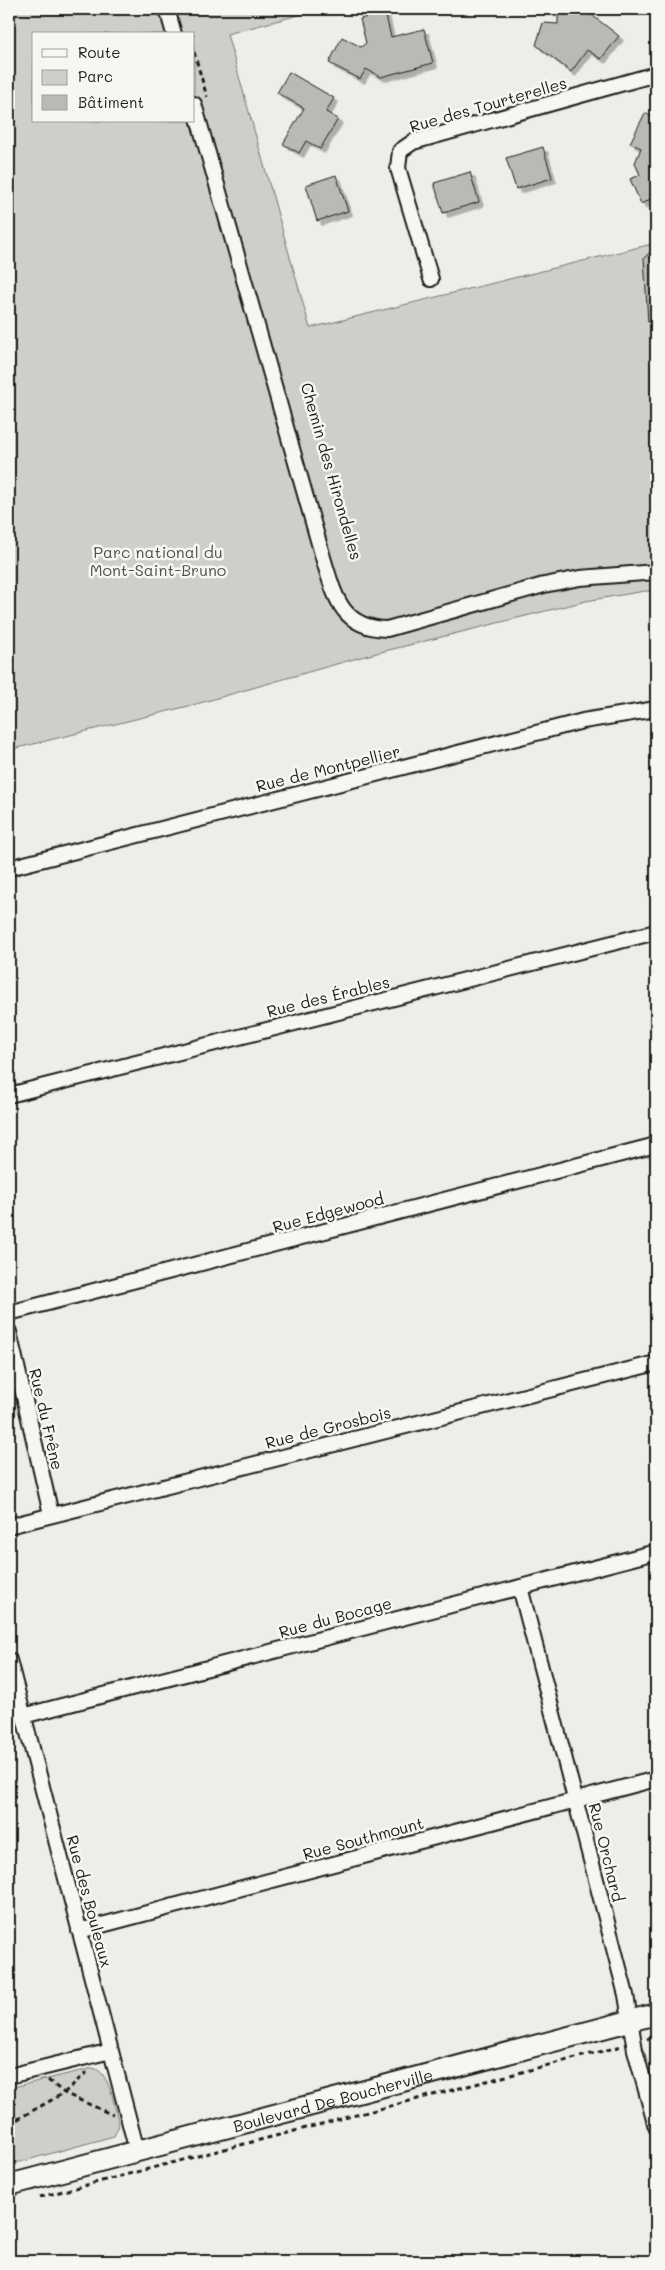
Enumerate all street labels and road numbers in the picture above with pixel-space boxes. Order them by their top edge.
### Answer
street label: Rue des Tourterelles [407,71,569,137]
street label: Chemin des Hirondelles [297,380,367,562]
street label: Rue de Montpellier [254,740,402,796]
street label: Rue des Érables [264,971,392,1021]
street label: Rue Edgewood [270,1187,386,1237]
street label: Rue du Frêne [25,1366,69,1472]
street label: Rue de Grosbois [263,1401,393,1453]
street label: Rue du Bocage [276,1592,394,1642]
street label: Rue Orchard [585,1800,629,1904]
street label: Rue Southmount [300,1812,426,1864]
street label: Rue des Bouleaux [62,1833,118,1969]
street label: Boulevard De Boucherville [231,2063,435,2136]

